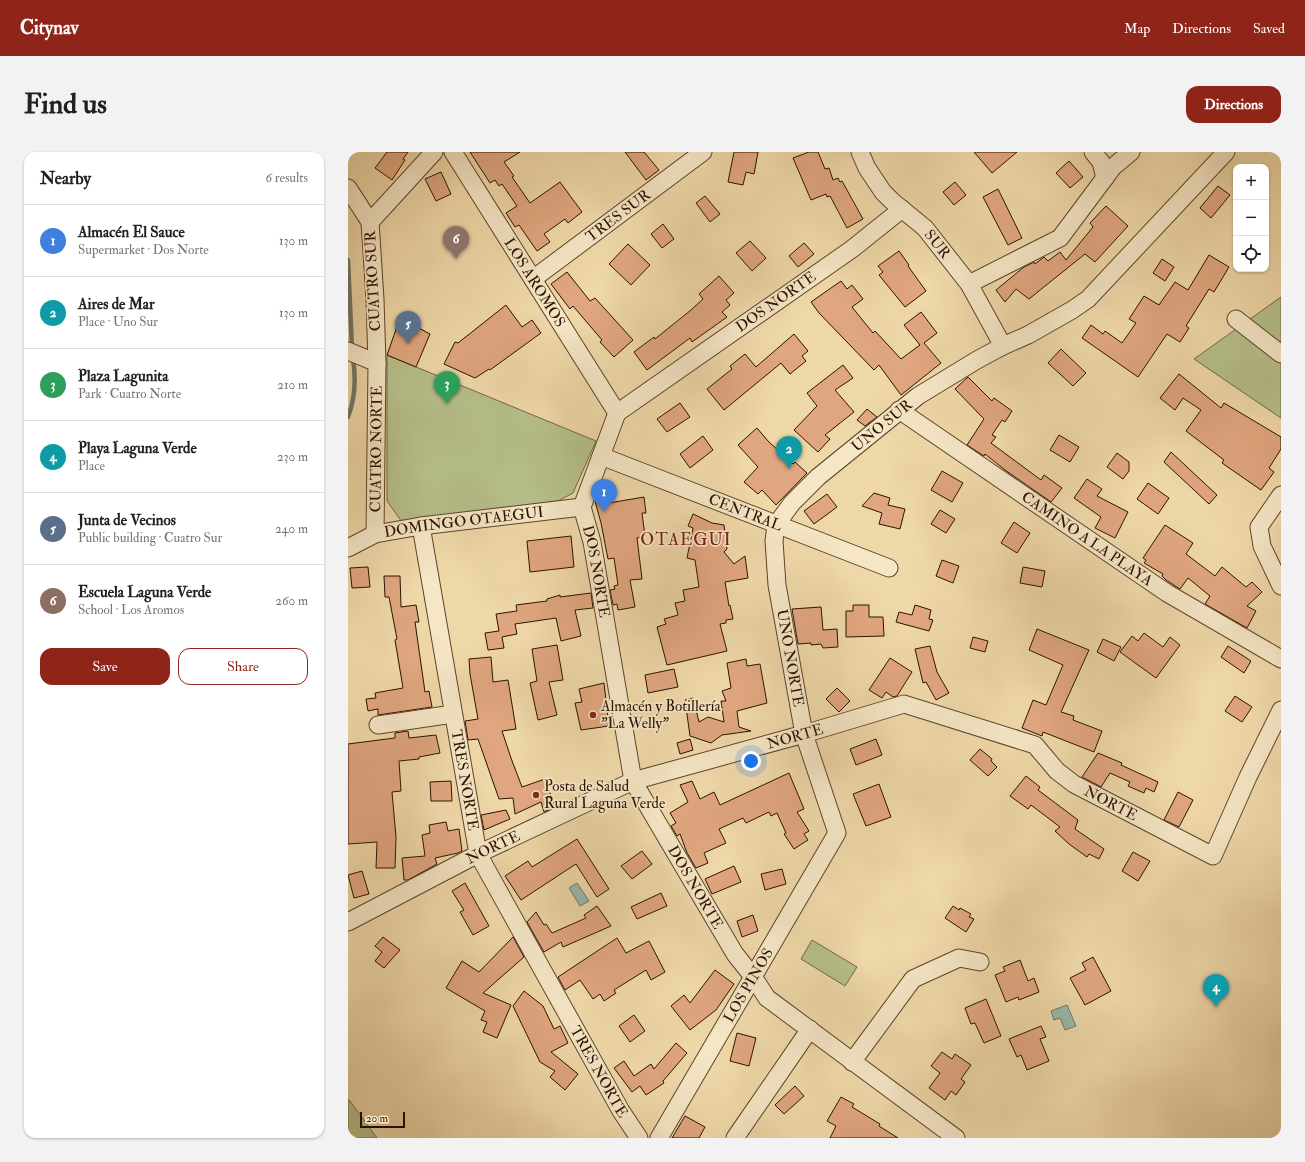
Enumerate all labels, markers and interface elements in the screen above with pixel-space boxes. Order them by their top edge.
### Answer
text: Citynav [20,16,79,40]
text: Map [1124,20,1150,37]
text: Directions [1172,20,1231,37]
text: Saved [1253,20,1285,37]
button: Directions [1186,86,1281,123]
text: Find us [24,87,107,122]
map controls [1233,164,1269,272]
button: + [1233,164,1269,200]
text: Nearby [40,168,91,189]
text: 6 results [265,170,308,186]
street label: TRES SUR [582,184,655,246]
button: − [1233,200,1269,236]
text: Almacén El Sauce [78,223,185,242]
pin: 6 [443,226,469,259]
street label: SUR [920,226,956,263]
street label: CUATRO SUR [361,229,385,332]
text: 1 [51,233,55,249]
text: 130 m [279,233,308,249]
street label: LOS AROMOS [500,234,570,330]
button: locate [1233,236,1269,272]
text: Supermarket · Dos Norte [78,242,209,258]
street label: DOS NORTE [732,267,820,337]
text: Aires de Mar [78,295,155,314]
text: 2 [50,305,56,321]
text: 130 m [279,305,308,321]
pin: 5 [395,311,421,344]
text: Place · Uno Sur [78,314,158,330]
text: Plaza Lagunita [78,367,168,386]
pin: 3 [434,371,460,404]
text: 3 [51,377,56,393]
text: 210 m [277,377,308,393]
street label: CUATRO NORTE [366,385,386,513]
text: Park · Cuatro Norte [78,386,181,402]
street label: UNO SUR [847,394,917,456]
pin: 2 [776,436,802,469]
text: Playa Laguna Verde [78,439,197,458]
text: 4 [49,449,57,465]
text: 230 m [277,449,308,465]
text: Place [78,458,105,474]
pin: 1 [591,479,617,512]
street label: CAMINO A LA PLAYA [1018,487,1157,590]
street label: CENTRAL [706,489,785,535]
street label: DOMINGO OTAEGUI [383,502,544,542]
text: Junta de Vecinos [78,511,176,530]
text: 5 [50,521,56,537]
text: 240 m [275,521,308,537]
street label: DOS NORTE [578,523,614,619]
district label: OTAEGUI [640,529,732,550]
text: Public building · Cuatro Sur [78,530,222,546]
text: Escuela Laguna Verde [78,583,211,602]
text: 6 [50,593,56,609]
text: 260 m [275,593,308,609]
text: School · Los Aromos [78,602,184,618]
street label: UNO NORTE [772,608,808,708]
button: Save [40,648,170,685]
button: Share [178,648,308,685]
place label: Almacén y Botillería "La Welly" [600,697,722,733]
marker: Almacén y Botillería "La Welly" [588,710,598,720]
street label: NORTE [765,719,826,753]
street label: TRES NORTE [447,728,483,832]
your location [741,751,761,771]
place label: Posta de Salud Rural Laguna Verde [544,777,665,813]
street label: NORTE [1081,781,1141,825]
marker: Posta de Salud Rural Laguna Verde [531,790,541,800]
street label: NORTE [462,826,523,868]
street label: DOS NORTE [664,842,728,932]
street label: LOS PINOS [719,944,777,1026]
pin: 4 [1203,974,1229,1007]
street label: TRES NORTE [566,1023,632,1121]
scale bar [360,1110,405,1129]
text: 20 m [366,1112,388,1125]

